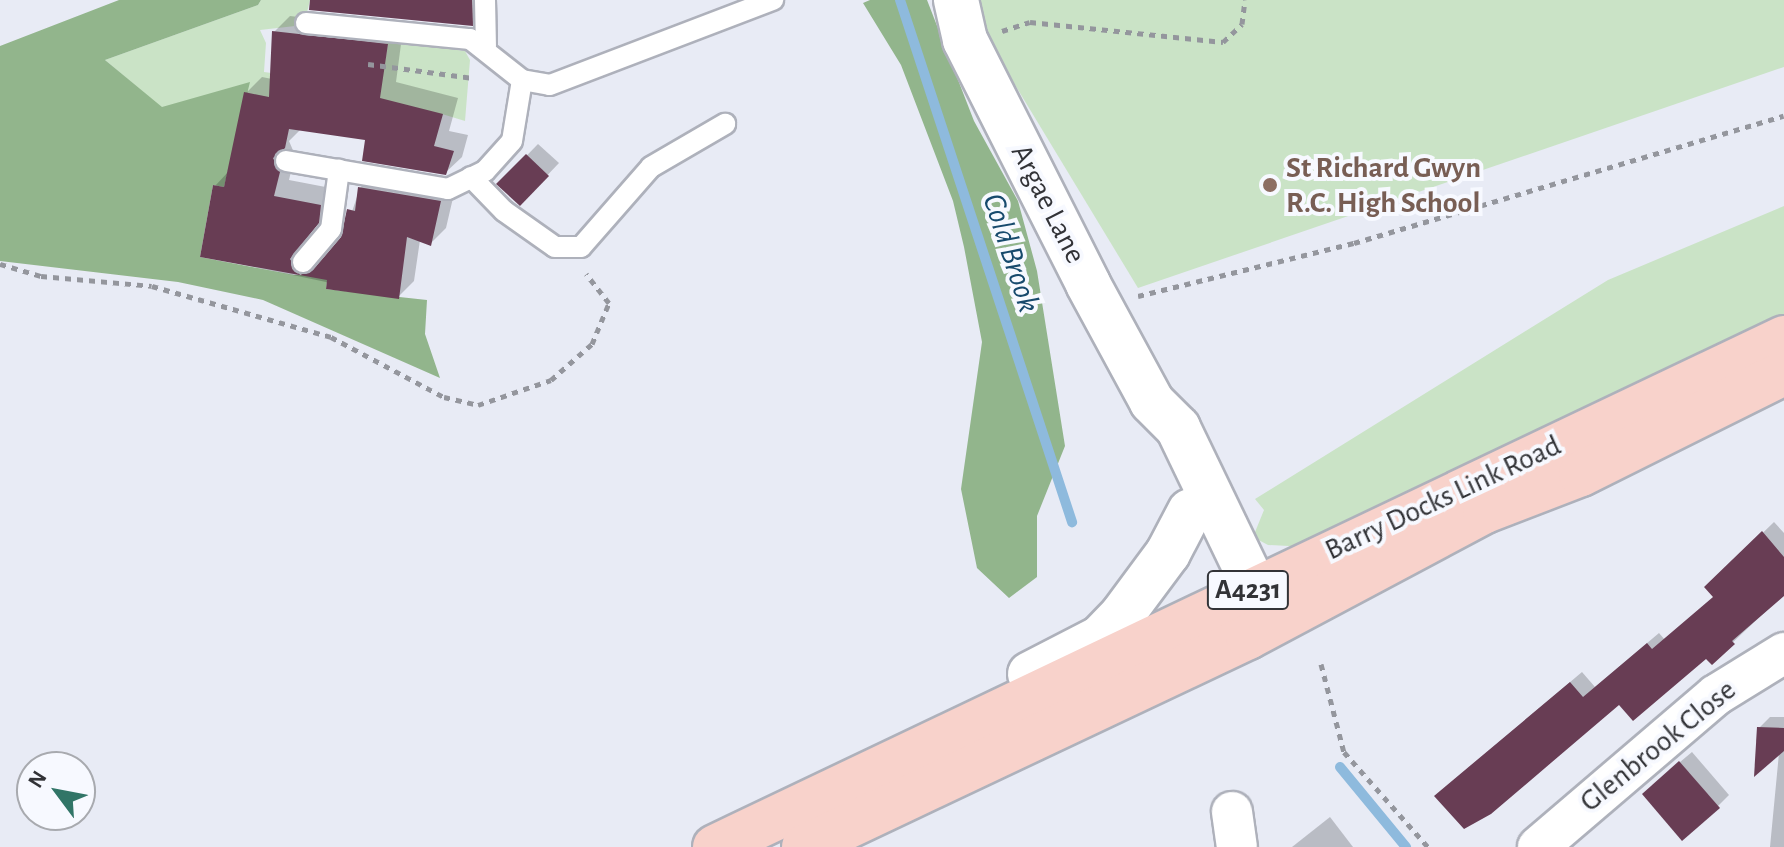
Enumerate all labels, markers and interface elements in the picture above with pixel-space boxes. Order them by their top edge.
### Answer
street label: Argae Lane [1003,138,1093,270]
place label: St Richard Gwyn R.C. High School [1286,150,1481,220]
marker: St Richard Gwyn R.C. High School [1261,176,1279,194]
water label: Cold Brook [974,189,1048,317]
street label: Barry Docks Link Road [1319,428,1567,568]
road number: A4231 [1206,566,1290,614]
street label: Glenbrook Close [1573,672,1743,820]
north arrow [16,751,96,831]
text: N [24,767,51,792]

